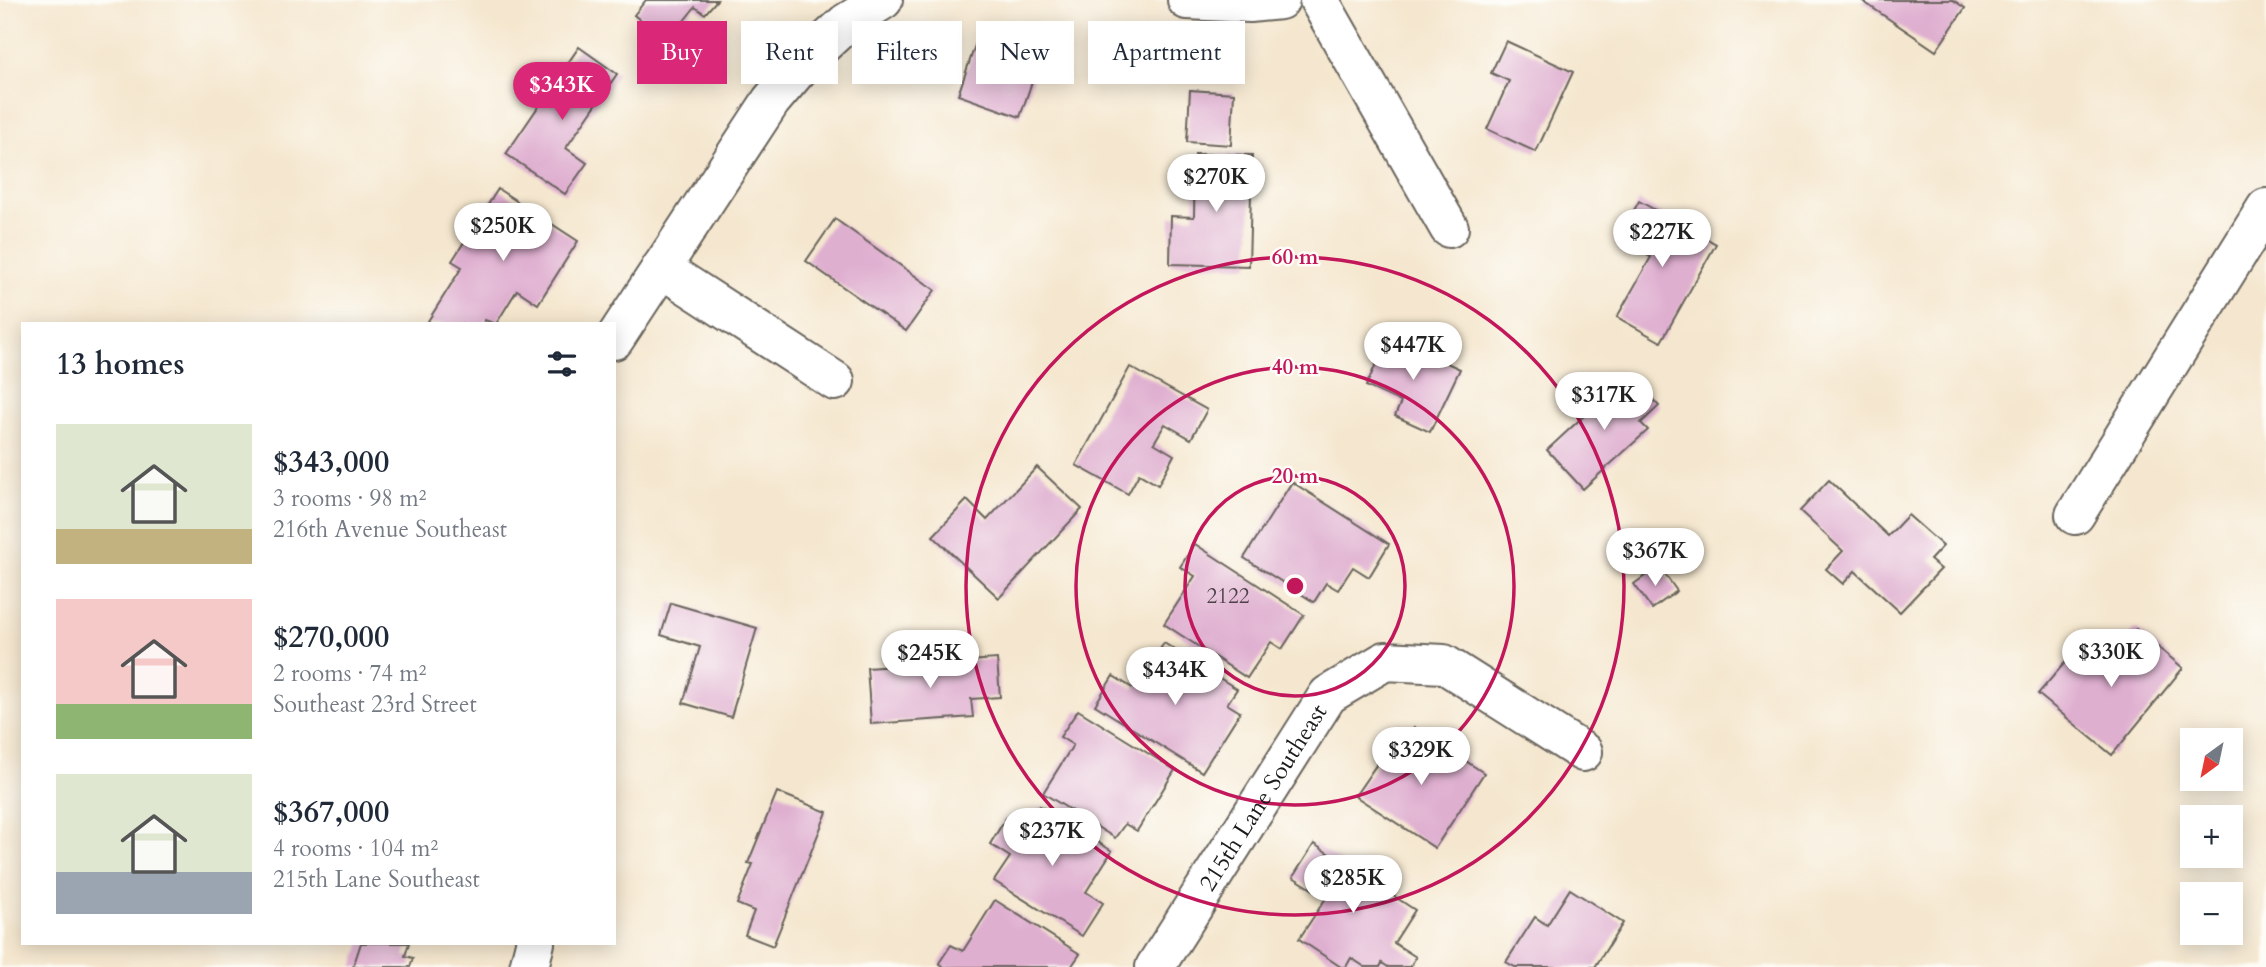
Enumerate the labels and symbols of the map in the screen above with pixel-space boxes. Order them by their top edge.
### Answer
pin: $343K [513,62,611,122]
pin: $270K [1167,154,1265,214]
pin: $250K [454,204,552,263]
pin: $227K [1613,210,1711,269]
text: 60 m [1272,243,1319,272]
pin: $447K [1364,322,1462,382]
text: 40 m [1272,353,1319,382]
pin: $317K [1555,372,1653,432]
text: 20 m [1272,462,1319,491]
pin: $367K [1606,528,1704,588]
centre of rings [1283,574,1307,598]
house number: 2122 [1206,582,1250,611]
pin: $245K [881,630,979,690]
pin: $330K [2062,630,2160,689]
pin: $434K [1126,648,1224,707]
street label: 215th Lane Southeast [1191,697,1335,898]
pin: $329K [1372,728,1470,787]
north arrow [2180,728,2244,791]
pin: $237K [1003,808,1101,868]
pin: $285K [1304,856,1402,915]

